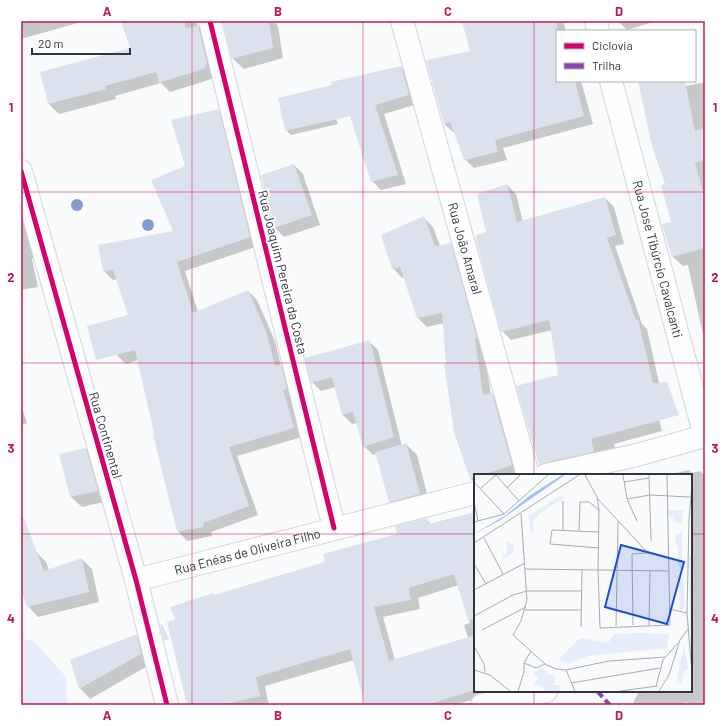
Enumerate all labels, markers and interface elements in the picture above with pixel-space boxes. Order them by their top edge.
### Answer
text: A [103,3,112,19]
text: B [274,3,282,19]
text: C [444,3,452,19]
text: D [615,3,623,19]
scale bar [32,30,130,56]
legend [556,30,696,82]
text: 20 m [38,36,64,50]
text: Ciclovia [592,38,633,52]
text: Trilha [592,58,621,72]
text: 1 [9,99,13,115]
text: 1 [713,99,717,115]
street label: Rua José Tibúrcio Cavalcanti [630,178,686,339]
street label: Rua Joaquim Pereira da Costa [255,188,311,356]
street label: Rua João Amaral [445,201,485,296]
text: 2 [7,269,15,285]
text: 2 [711,269,719,285]
street label: Rua Continental [86,390,126,480]
text: 3 [7,440,15,456]
text: 3 [711,440,719,456]
inset map [474,474,692,692]
street label: Rua Enéas de Oliveira Filho [173,525,322,578]
text: 4 [7,610,15,626]
text: 4 [711,610,719,626]
text: A [103,707,112,723]
text: B [274,707,282,723]
text: C [444,707,452,723]
text: D [615,707,623,723]

